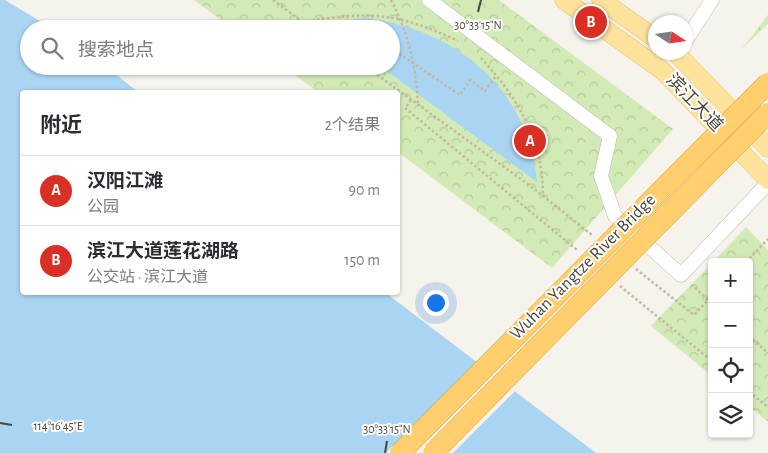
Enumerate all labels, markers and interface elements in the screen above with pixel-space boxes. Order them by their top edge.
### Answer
pin: B [575,3,607,41]
north arrow [648,15,693,60]
text: 30°33'15"N [454,19,502,31]
search box [20,20,400,75]
icon: search [38,34,66,62]
text: 搜索地点 [78,41,154,60]
street label: 滨江大道 [663,69,727,135]
text: 附近 [40,115,82,136]
text: 2个结果 [325,117,380,133]
pin: A [514,122,546,160]
text: 汉阳江滩 [87,172,163,191]
text: A [51,182,61,198]
text: 90 m [349,182,380,198]
street label: Wuhan Yangtze River Bridge [507,191,659,343]
text: 公园 [87,199,119,215]
text: 滨江大道莲花湖路 [87,242,239,261]
text: B [51,252,61,268]
text: 150 m [344,252,380,268]
map controls [708,258,753,438]
button: + [708,258,753,303]
text: 公交站 · 滨江大道 [87,269,208,285]
your location [423,290,449,316]
button: − [708,303,753,348]
button: locate [708,348,753,393]
button: layers [708,393,753,438]
text: 114°16'45"E [33,420,83,432]
text: 30°33'15"N [363,423,411,435]

